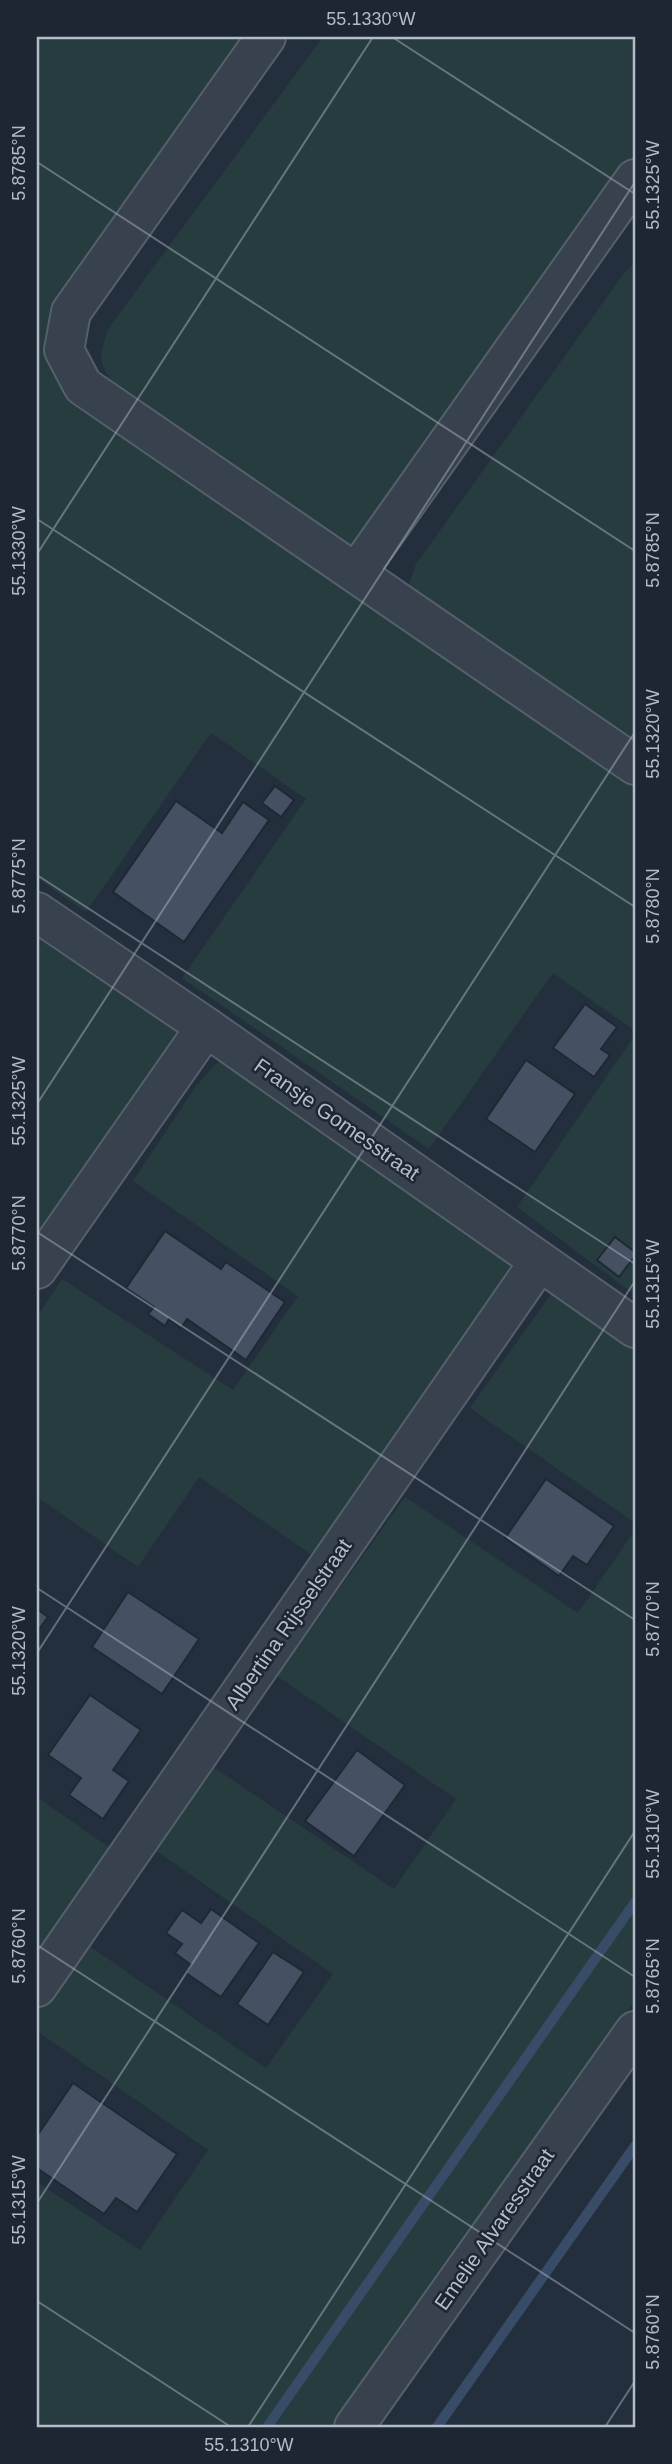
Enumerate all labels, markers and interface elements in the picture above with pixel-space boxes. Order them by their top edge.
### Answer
text: 55.1330°W [326,9,416,29]
text: 5.8785°N [9,125,29,201]
text: 55.1325°W [643,140,663,230]
text: 55.1330°W [9,506,29,596]
text: 5.8785°N [643,512,663,588]
text: 55.1320°W [643,689,663,779]
text: 5.8775°N [9,838,29,914]
text: 5.8780°N [643,868,663,944]
street label: Fransje Gomesstraat [250,1053,424,1185]
text: 55.1325°W [9,1056,29,1146]
text: 5.8770°N [9,1195,29,1271]
text: 55.1315°W [643,1239,663,1329]
street label: Albertina Rijsselstraat [220,1534,356,1714]
text: 5.8770°N [643,1581,663,1657]
text: 55.1320°W [9,1606,29,1696]
text: 55.1310°W [643,1789,663,1879]
text: 5.8760°N [9,1908,29,1984]
text: 5.8765°N [643,1938,663,2014]
street label: Emelie Alvaresstraat [430,2144,558,2314]
text: 55.1315°W [9,2155,29,2245]
text: 5.8760°N [643,2294,663,2370]
text: 55.1310°W [204,2435,294,2455]

